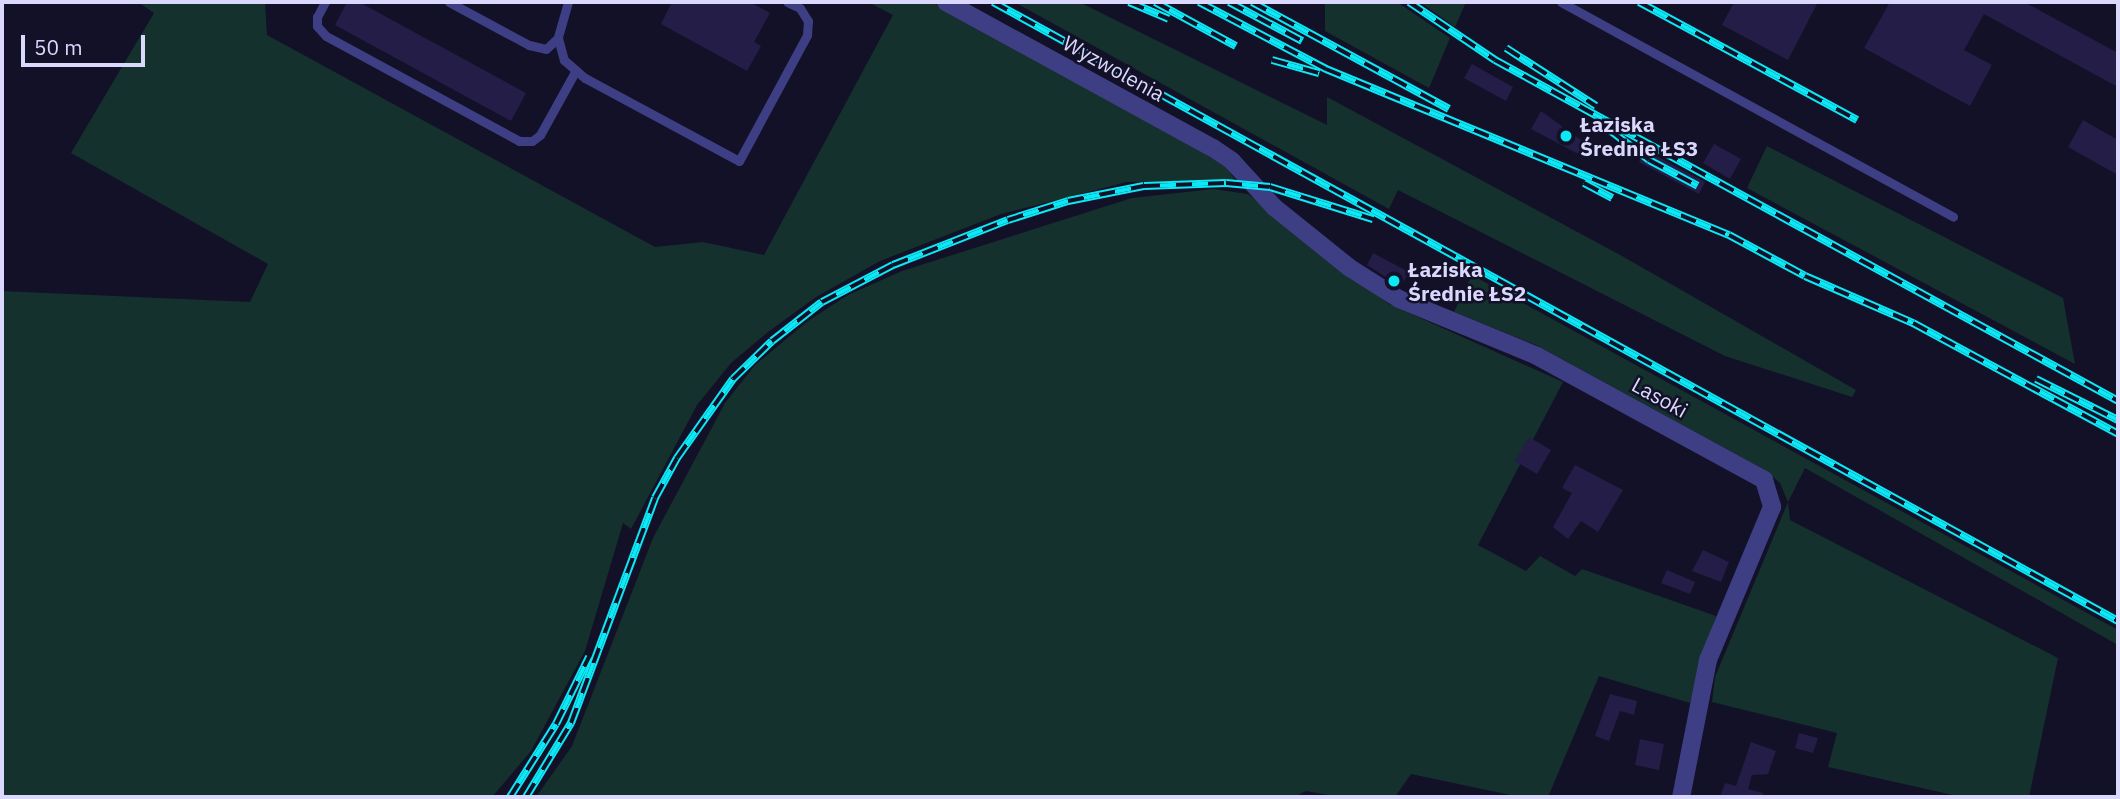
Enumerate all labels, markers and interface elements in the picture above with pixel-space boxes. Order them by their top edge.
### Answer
scale bar [24,21,149,65]
street label: Wyzwolenia [1059,30,1169,106]
text: 50 m [34,33,83,61]
place label: Łaziska Średnie ŁS3 [1580,111,1698,161]
marker: Łaziska Średnie ŁS3 [1558,128,1574,144]
place label: Łaziska Średnie ŁS2 [1408,256,1526,306]
marker: Łaziska Średnie ŁS2 [1386,273,1402,289]
street label: Lasoki [1628,371,1692,423]

